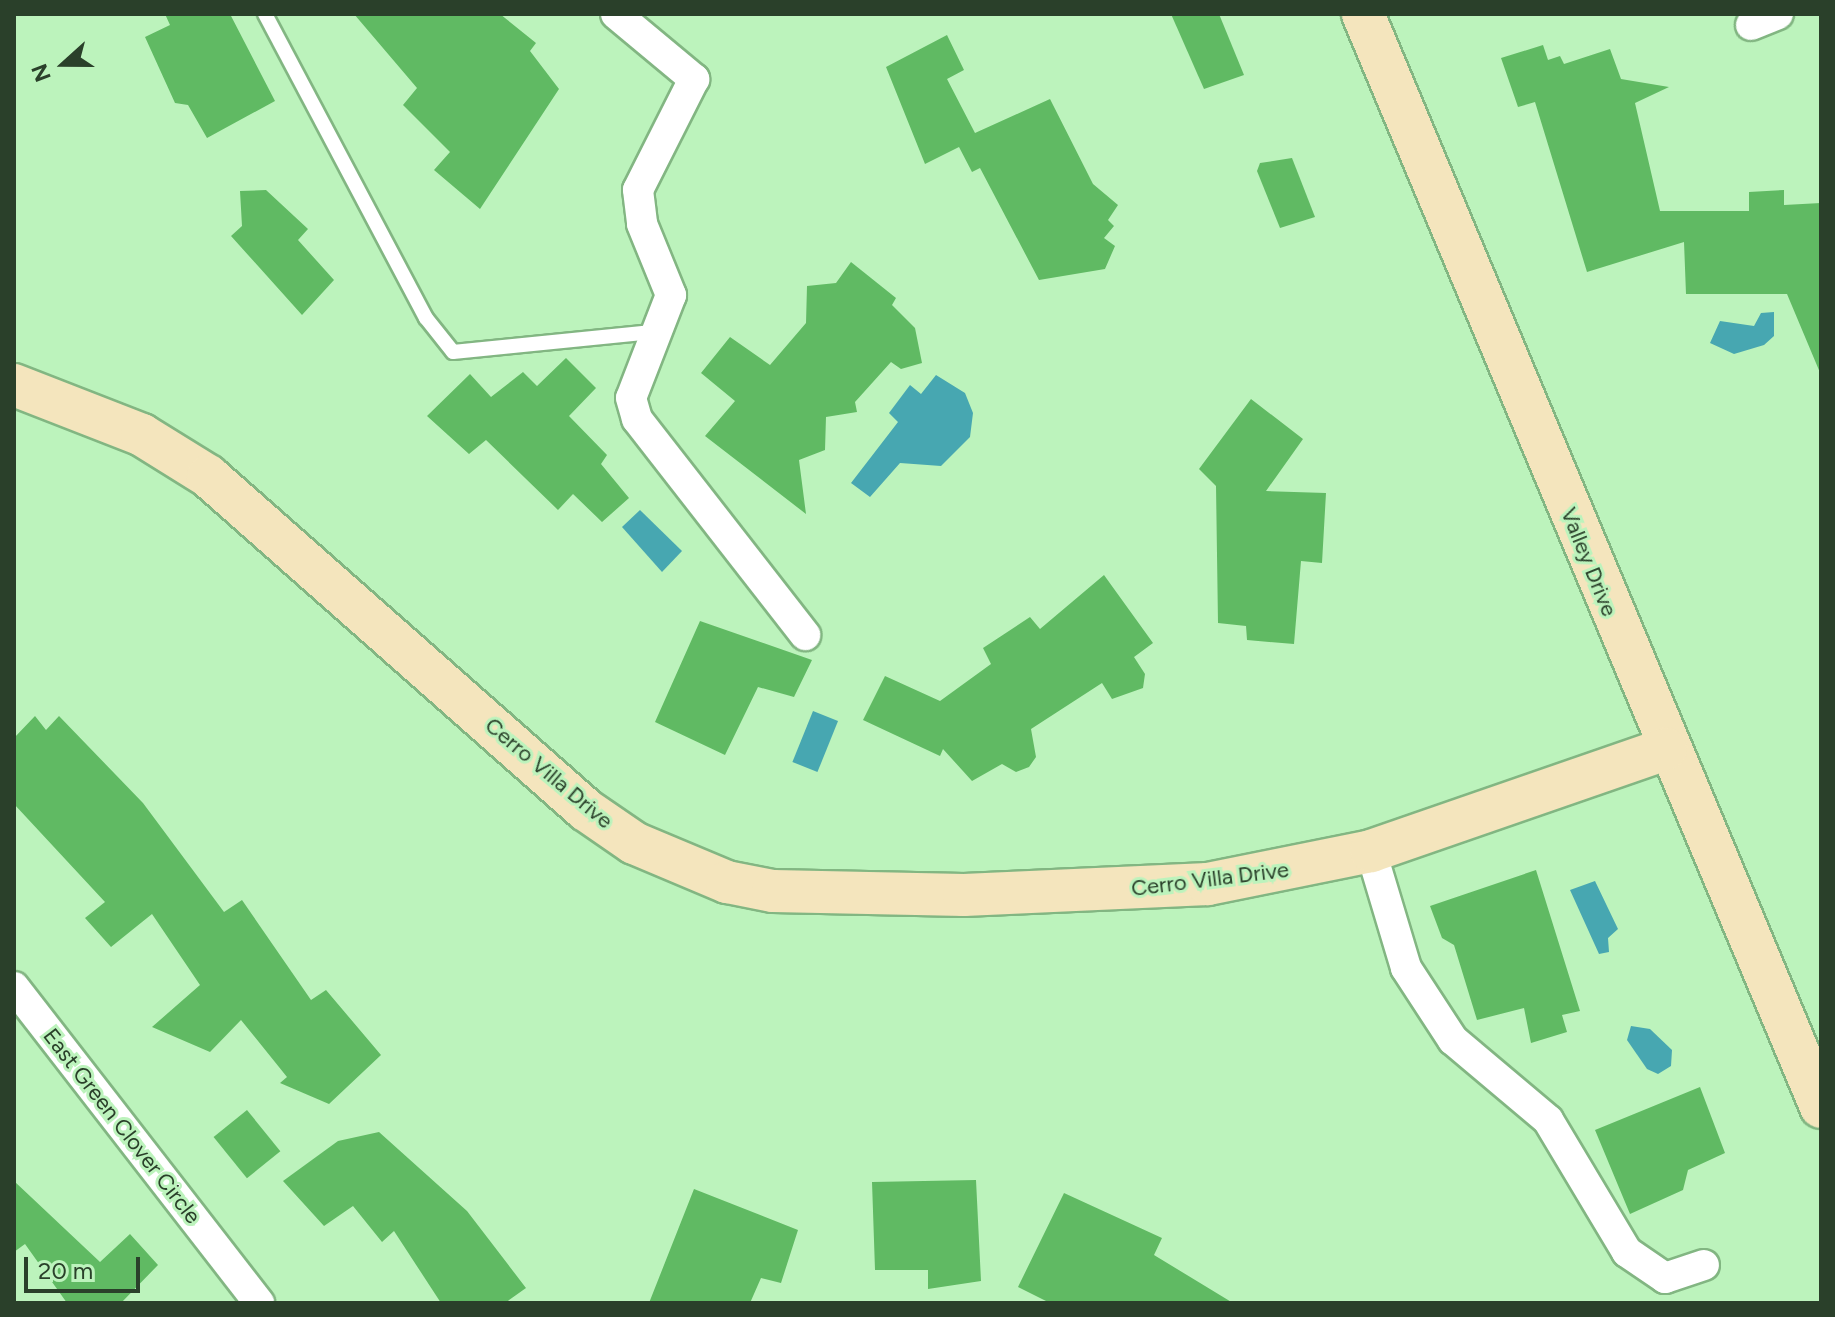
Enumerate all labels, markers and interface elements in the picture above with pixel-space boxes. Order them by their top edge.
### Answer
north arrow [24,24,104,104]
text: N [25,60,57,86]
street label: Valley Drive [1555,504,1623,620]
street label: Cerro Villa Drive [480,712,618,834]
street label: Cerro Villa Drive [1130,856,1290,902]
street label: East Green Clover Circle [38,1023,206,1229]
scale bar [28,1241,144,1291]
text: 20 m [38,1256,93,1285]

